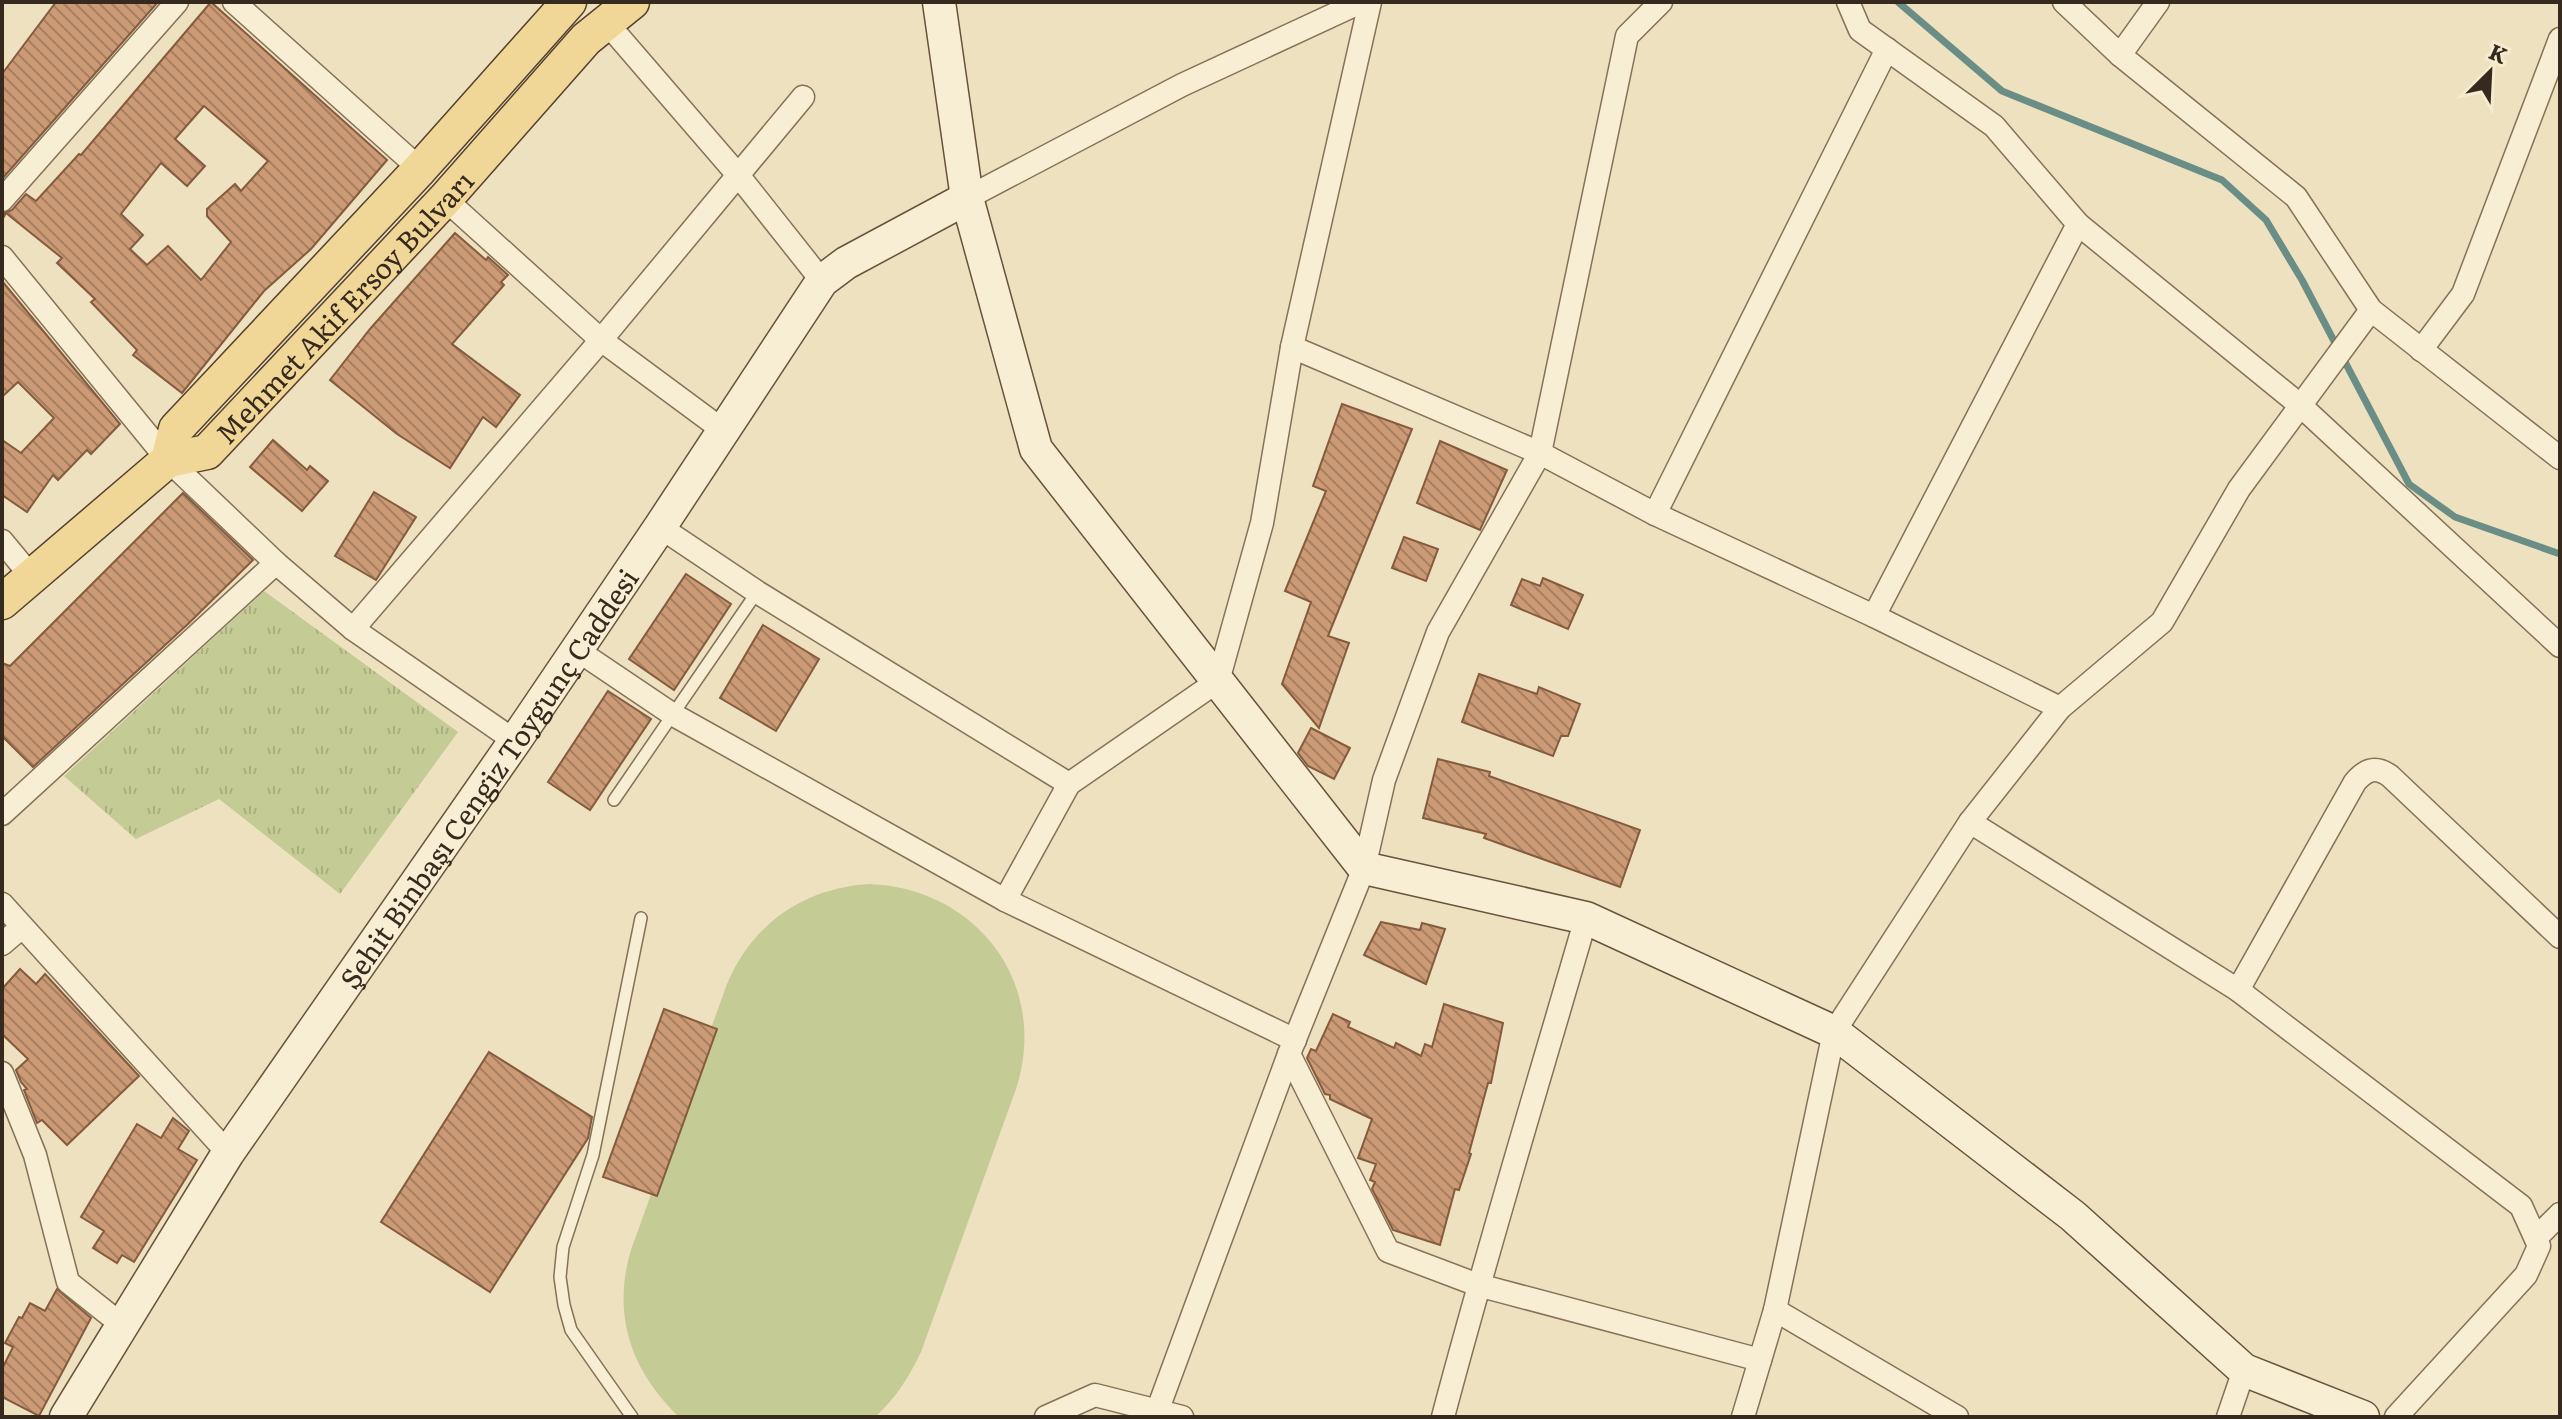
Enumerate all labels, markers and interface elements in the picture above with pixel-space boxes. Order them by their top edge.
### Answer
north arrow [2450,32,2530,112]
text: K [2484,34,2514,71]
street label: Mehmet Akif Ersoy Bulvarı [205,160,483,452]
street label: Şehit Binbaşı Cengiz Toygunç Caddesi [328,559,647,997]

